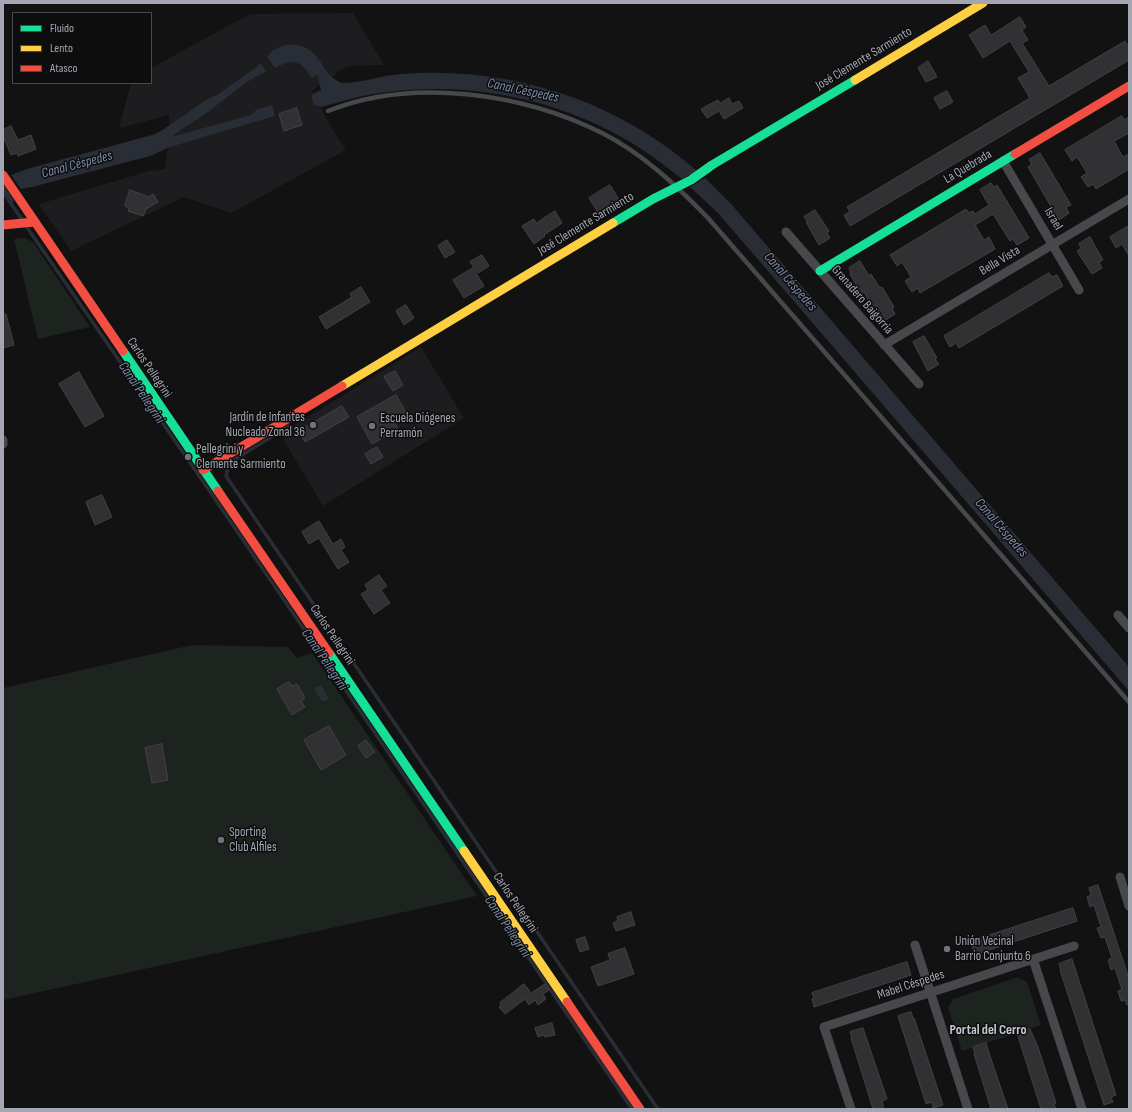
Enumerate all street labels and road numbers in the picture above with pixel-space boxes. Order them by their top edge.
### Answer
street label: José Clemente Sarmiento [813,24,915,94]
street label: La Quebrada [941,147,995,187]
street label: José Clemente Sarmiento [535,189,637,259]
street label: Israel [1040,205,1066,233]
street label: Bella Vista [977,243,1023,279]
street label: Granadero Baigorria [828,262,896,338]
street label: Carlos Pellegrini [123,335,175,401]
street label: Carlos Pellegrini [306,602,358,668]
street label: Carlos Pellegrini [489,870,541,936]
street label: Mabel Céspedes [875,967,947,1003]

